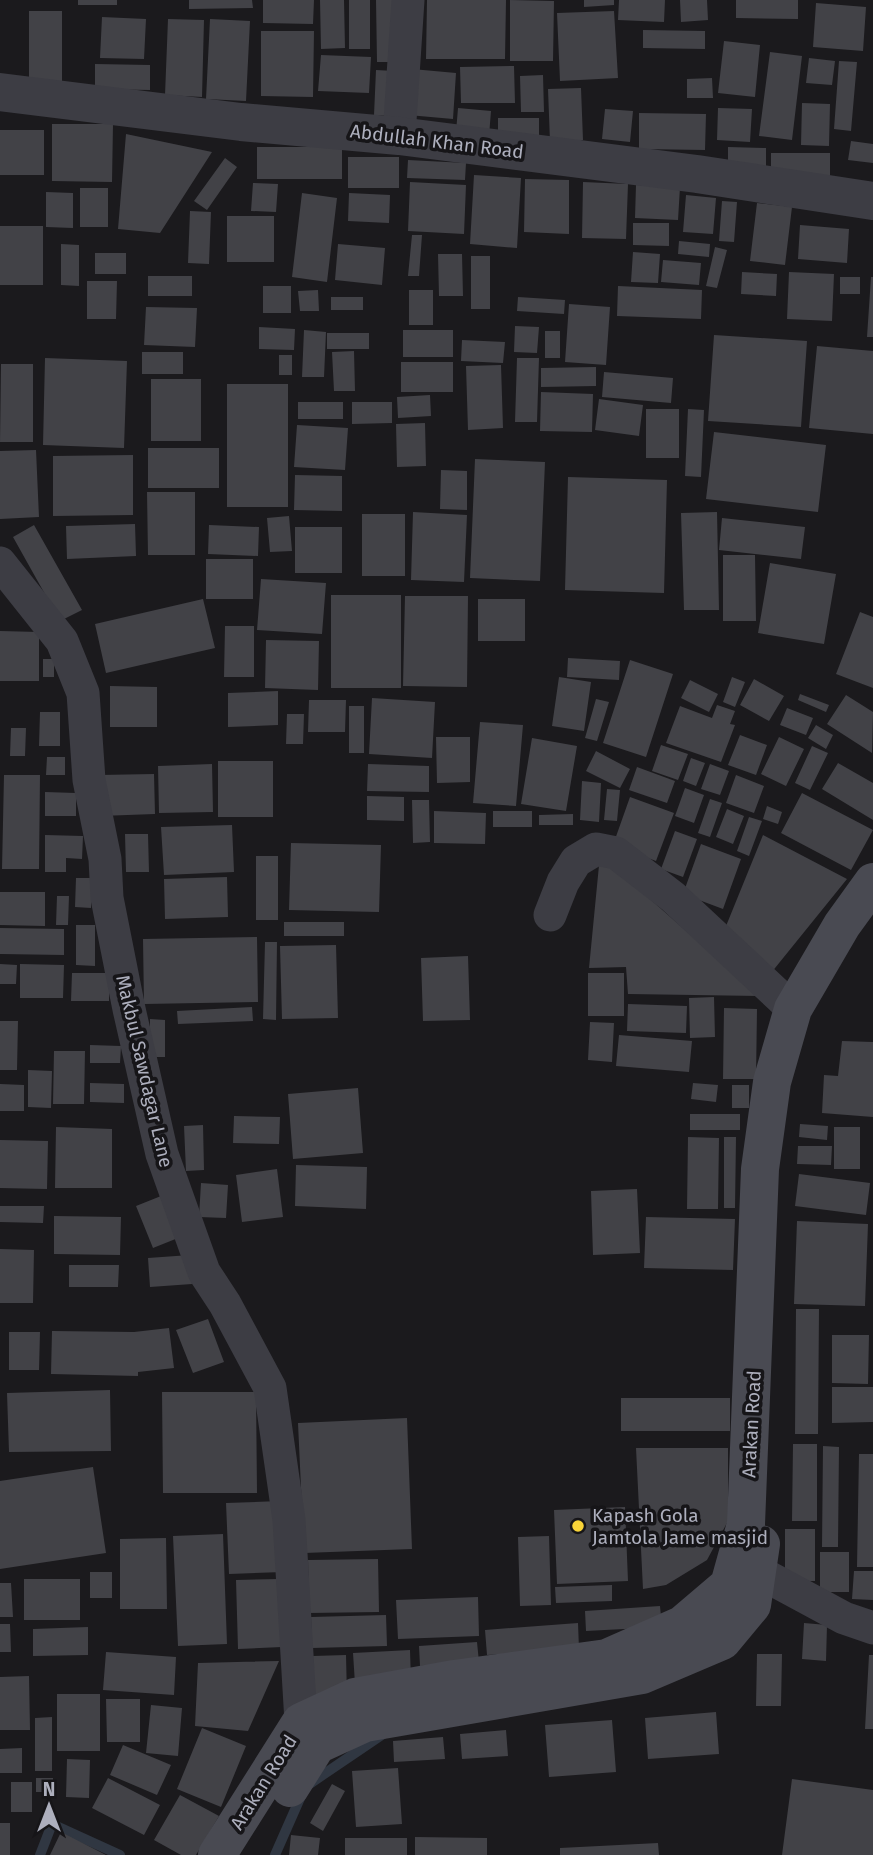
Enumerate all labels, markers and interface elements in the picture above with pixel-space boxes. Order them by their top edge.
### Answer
street label: Abdullah Khan Road [349,119,525,164]
street label: Makbul Sawdagar Lane [111,973,178,1170]
street label: Arakan Road [737,1370,766,1478]
place label: Kapash Gola Jamtola Jame masjid [592,1504,768,1549]
marker: Kapash Gola Jamtola Jame masjid [570,1518,586,1534]
street label: Arakan Road [225,1731,302,1834]
north arrow [14,1771,84,1841]
text: N [43,1778,55,1801]

